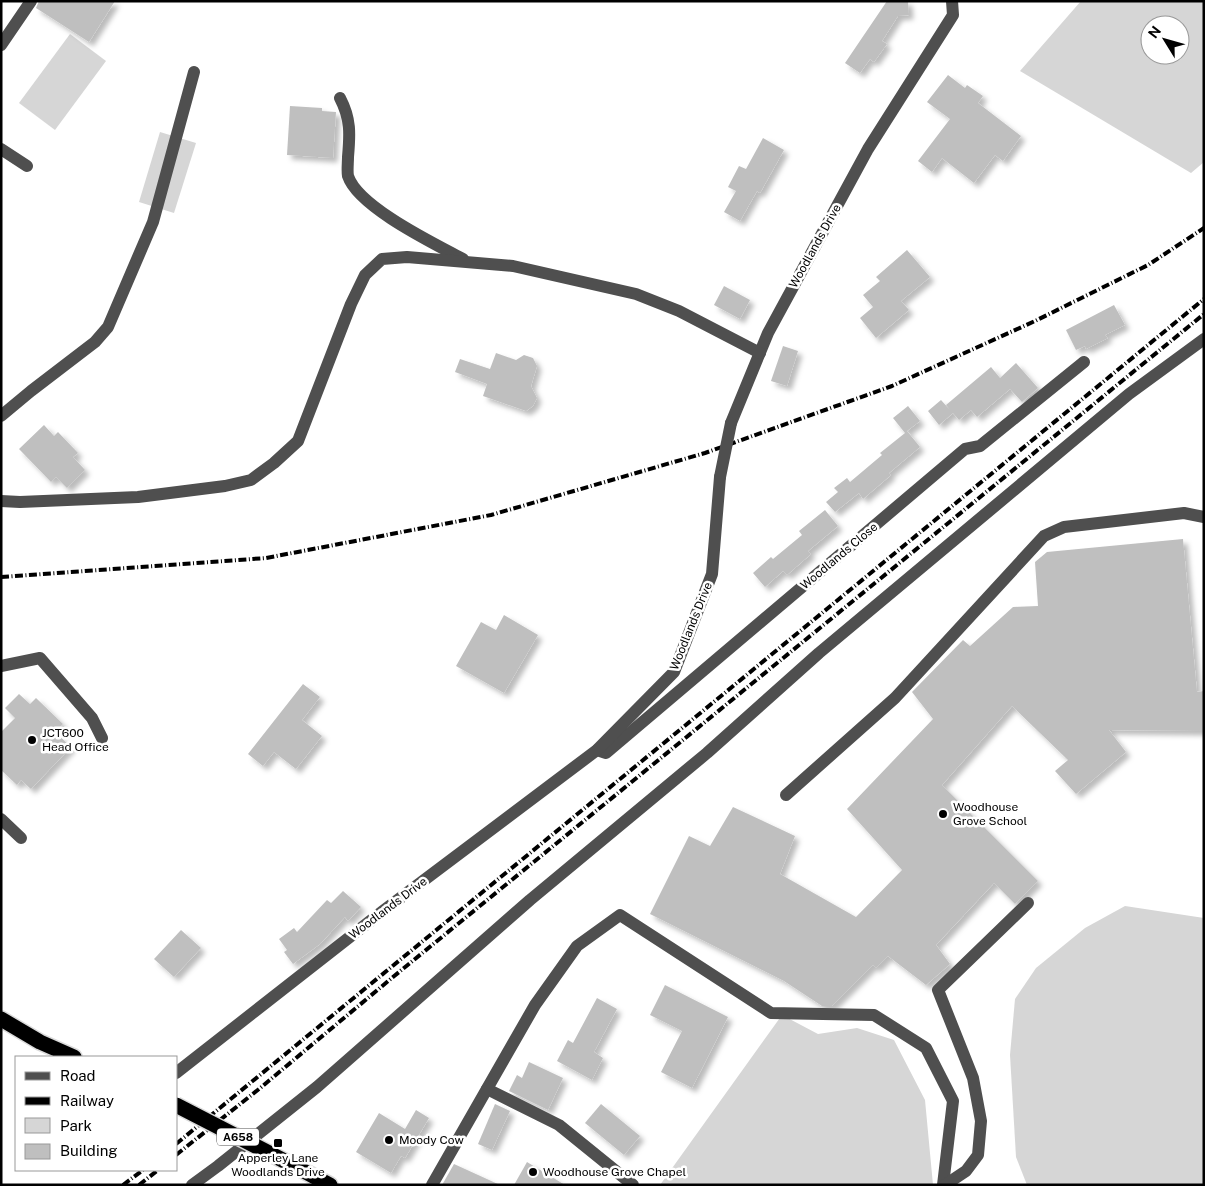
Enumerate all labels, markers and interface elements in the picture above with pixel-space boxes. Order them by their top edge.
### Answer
north arrow [1140,15,1190,65]
text: N [1145,23,1164,41]
street label: Woodlands Drive [786,201,844,290]
street label: Woodlands Close [798,520,880,592]
street label: Woodlands Drive [667,580,715,672]
place label: JCT600 Head Office [42,726,109,754]
marker: JCT600 Head Office [26,734,38,746]
place label: Woodhouse Grove School [953,800,1028,828]
marker: Woodhouse Grove School [937,808,949,820]
street label: Woodlands Drive [346,874,430,942]
legend [15,1056,178,1171]
text: Road [60,1067,96,1084]
text: Railway [60,1092,114,1109]
text: Park [60,1117,92,1134]
road number: A658 [217,1128,259,1146]
place label: Moody Cow [399,1133,465,1147]
marker: Moody Cow [383,1134,395,1146]
marker: Apperley Lane Woodlands Drive [272,1137,284,1149]
text: Building [60,1142,118,1159]
place label: Apperley Lane Woodlands Drive [231,1151,325,1179]
place label: Woodhouse Grove Chapel [543,1165,686,1179]
marker: Woodhouse Grove Chapel [527,1166,539,1178]

